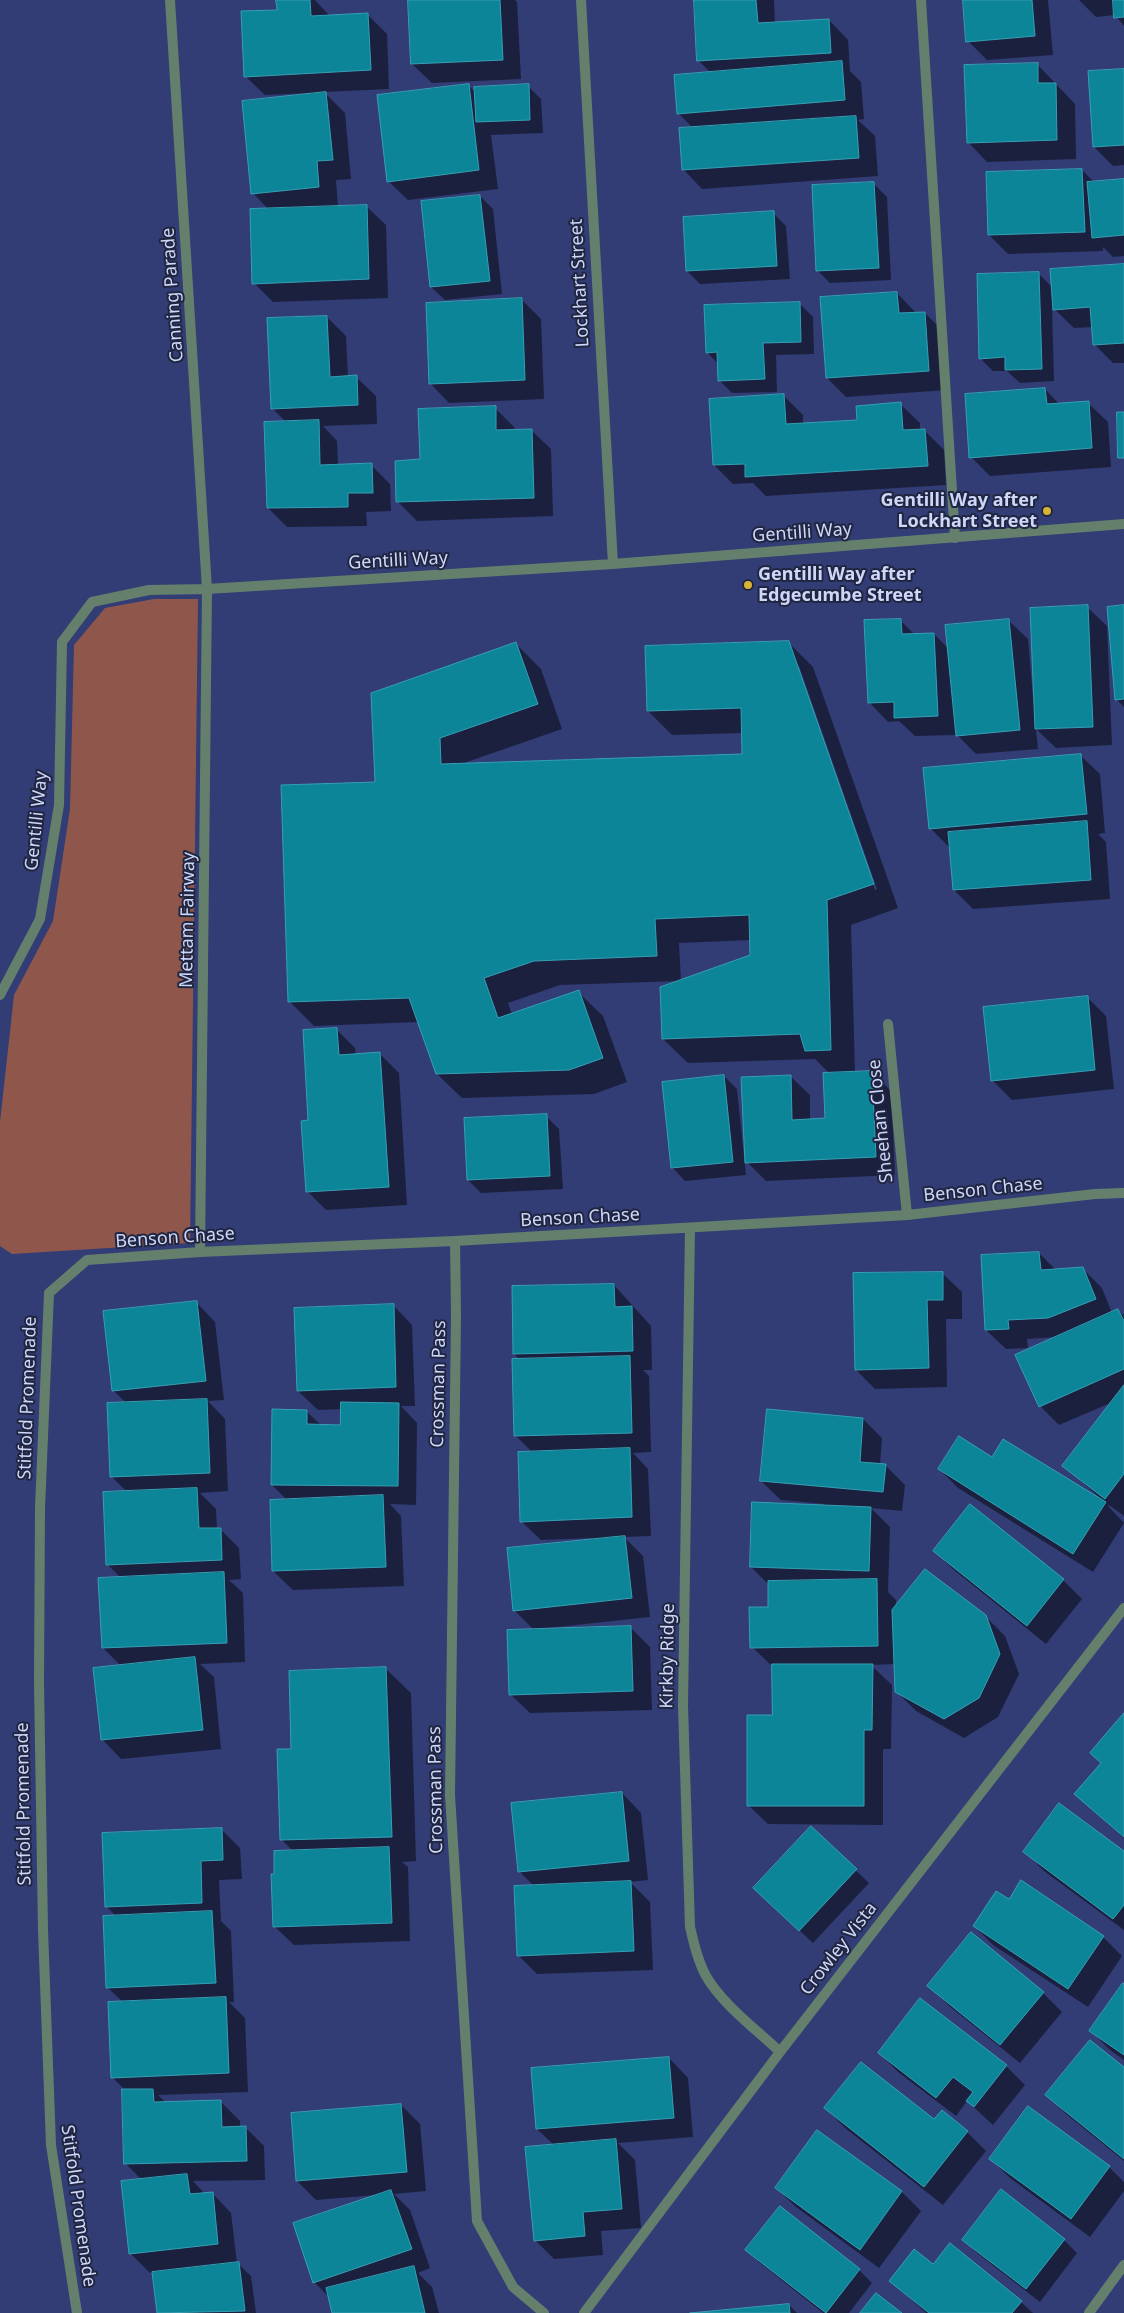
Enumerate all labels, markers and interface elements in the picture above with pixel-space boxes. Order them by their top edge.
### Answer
street label: Lockhart Street [566,218,594,348]
street label: Canning Parade [158,227,188,363]
place label: Gentilli Way after Lockhart Street [880,490,1037,532]
marker: Gentilli Way after Lockhart Street [1041,505,1053,517]
street label: Gentilli Way [751,519,853,547]
street label: Gentilli Way [348,548,448,574]
place label: Gentilli Way after Edgecumbe Street [758,564,922,606]
marker: Gentilli Way after Edgecumbe Street [742,579,754,591]
street label: Gentilli Way [21,770,53,872]
street label: Mettam Fairway [176,852,200,988]
street label: Sheehan Close [864,1058,898,1184]
street label: Benson Chase [922,1173,1044,1207]
street label: Benson Chase [520,1204,640,1232]
street label: Benson Chase [115,1223,235,1253]
street label: Stitfold Promenade [14,1316,42,1480]
street label: Crossman Pass [427,1320,451,1448]
street label: Kirkby Ridge [656,1603,680,1709]
street label: Stitfold Promenade [12,1722,36,1886]
street label: Crossman Pass [424,1726,448,1854]
street label: Crowley Vista [796,1898,882,2000]
street label: Stitfold Promenade [56,2124,100,2288]

